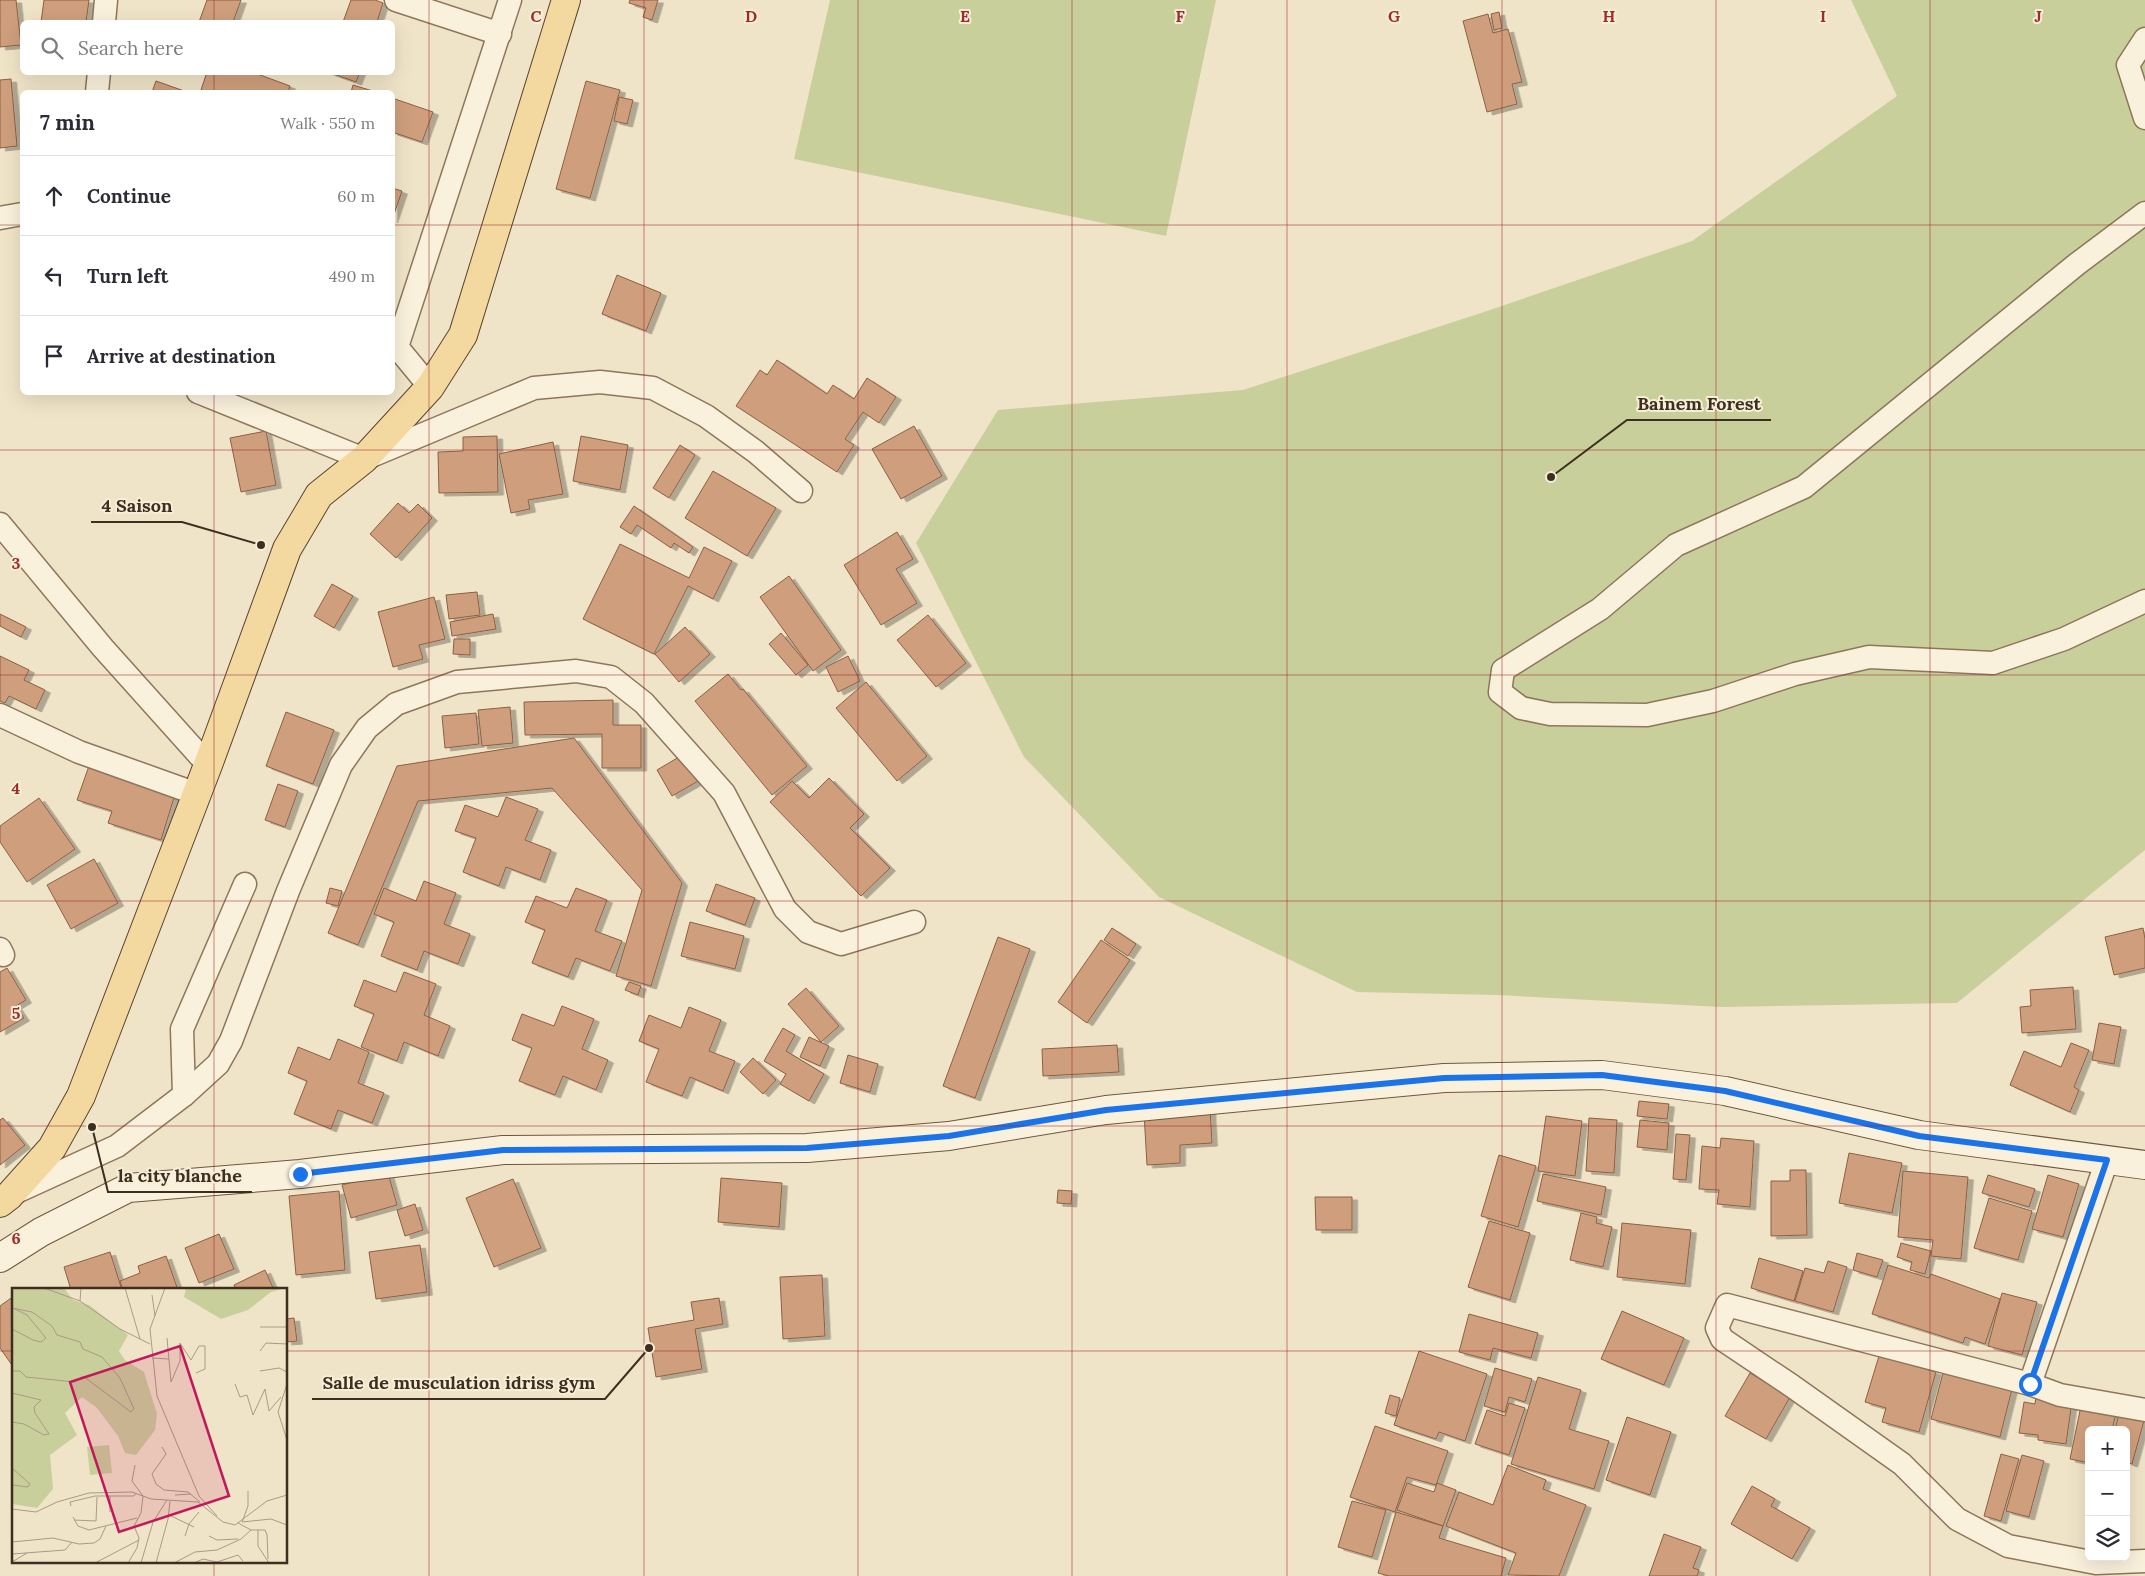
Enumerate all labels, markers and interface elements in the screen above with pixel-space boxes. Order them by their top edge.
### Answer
text: C [530,6,542,26]
text: D [745,6,757,26]
text: E [960,6,970,26]
text: F [1175,6,1185,26]
text: G [1388,6,1400,26]
text: H [1603,6,1616,26]
text: I [1820,6,1826,26]
text: J [2034,6,2042,26]
search box [20,20,395,75]
icon: search [38,34,66,62]
text: Search here [78,36,184,60]
text: 7 min [40,109,95,136]
text: Walk · 550 m [280,113,375,133]
icon: ahead [40,182,68,210]
text: Continue [87,184,171,208]
text: 60 m [337,186,375,206]
icon: left [40,262,68,290]
text: Turn left [87,264,168,288]
text: 490 m [329,266,375,286]
icon: arrive [40,342,68,370]
text: Arrive at destination [87,344,276,368]
callout: Bainem Forest [1627,387,1771,420]
text: Bainem Forest [1637,392,1761,415]
callout: 4 Saison [91,489,182,522]
text: 4 Saison [101,494,173,517]
text: 3 [12,553,21,573]
text: 4 [12,778,21,798]
text: 5 [12,1003,21,1023]
callout: la city blanche [108,1159,252,1192]
route end [289,1163,312,1186]
text: la city blanche [118,1164,242,1187]
text: 6 [11,1228,21,1248]
inset map [12,1288,288,1564]
callout: Salle de musculation idriss gym [312,1366,605,1399]
text: Salle de musculation idriss gym [323,1371,596,1394]
route start [2019,1373,2042,1396]
map controls [2085,1426,2130,1561]
button: + [2085,1426,2130,1471]
button: − [2085,1471,2130,1516]
button: layers [2085,1516,2130,1561]

